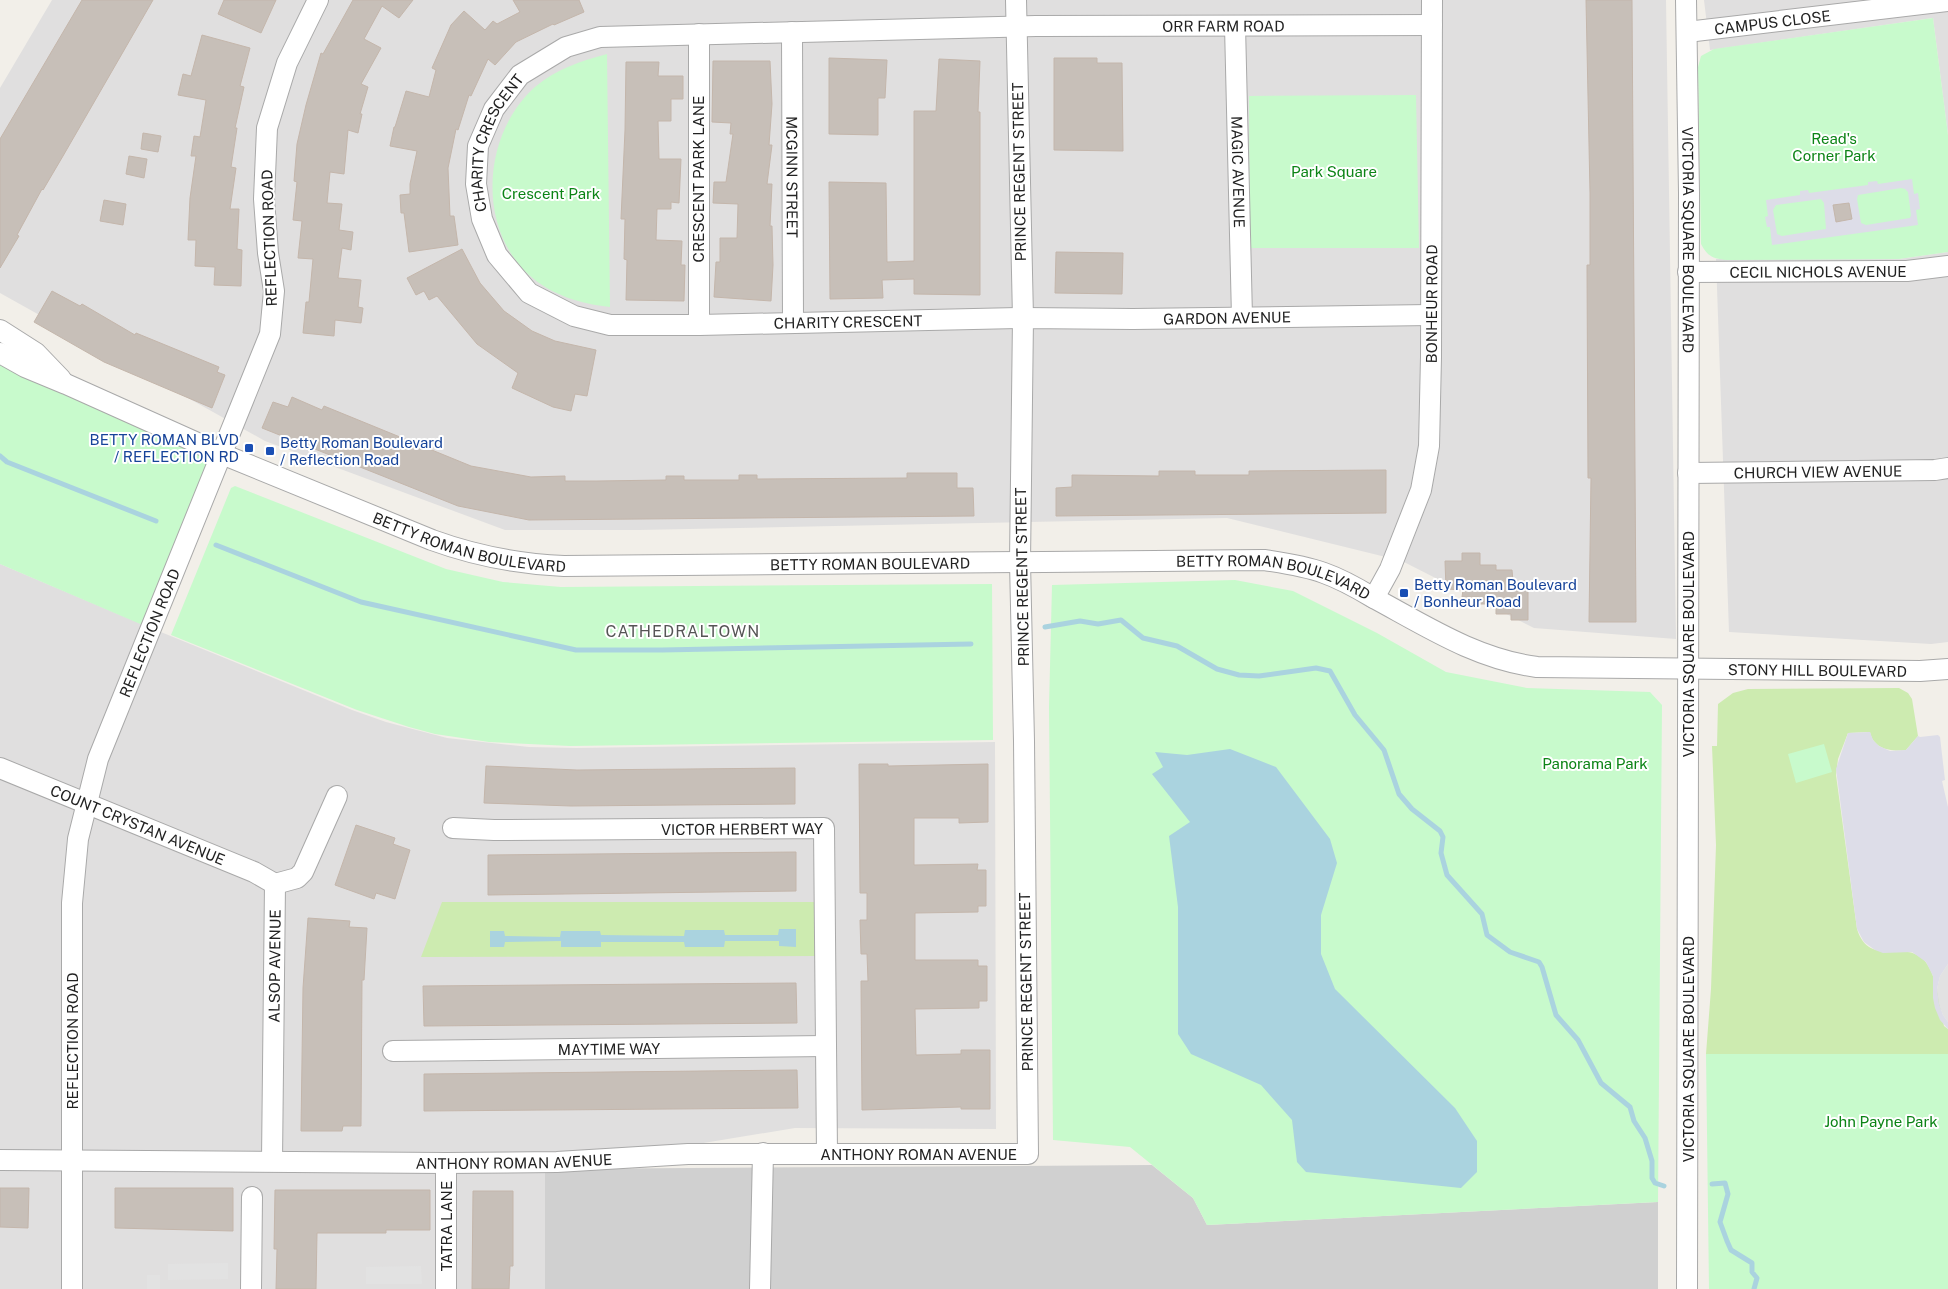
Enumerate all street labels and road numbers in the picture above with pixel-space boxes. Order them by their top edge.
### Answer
street label: CAMPUS CLOSE [1713,7,1831,37]
street label: ORR FARM ROAD [1162,17,1285,34]
street label: CHARITY CRESCENT [467,70,526,213]
street label: PRINCE REGENT STREET [1009,82,1029,262]
street label: CRESCENT PARK LANE [690,96,707,262]
street label: MCGINN STREET [784,116,801,238]
street label: MAGIC AVENUE [1229,116,1248,228]
street label: VICTORIA SQUARE BOULEVARD [1679,127,1698,353]
street label: REFLECTION ROAD [258,169,280,307]
street label: BONHEUR ROAD [1422,244,1440,363]
street label: CECIL NICHOLS AVENUE [1729,262,1907,280]
street label: GARDON AVENUE [1163,308,1291,328]
street label: CHARITY CRESCENT [774,312,923,332]
street label: CHURCH VIEW AVENUE [1734,462,1902,481]
street label: PRINCE REGENT STREET [1012,487,1032,667]
street label: BETTY ROMAN BOULEVARD [370,508,566,575]
street label: VICTORIA SQUARE BOULEVARD [1680,531,1697,757]
street label: BETTY ROMAN BOULEVARD [1176,551,1374,603]
street label: BETTY ROMAN BOULEVARD [770,554,970,573]
street label: REFLECTION ROAD [115,566,183,699]
street label: STONY HILL BOULEVARD [1728,660,1907,679]
street label: COUNT CRYSTAN AVENUE [48,781,228,868]
street label: VICTOR HERBERT WAY [661,820,823,837]
street label: PRINCE REGENT STREET [1016,892,1036,1072]
street label: ALSOP AVENUE [265,909,283,1023]
street label: VICTORIA SQUARE BOULEVARD [1680,936,1697,1162]
street label: REFLECTION ROAD [64,972,81,1110]
street label: MAYTIME WAY [557,1039,660,1058]
street label: ANTHONY ROMAN AVENUE [820,1146,1017,1163]
street label: ANTHONY ROMAN AVENUE [416,1150,613,1172]
street label: TATRA LANE [438,1181,455,1271]

